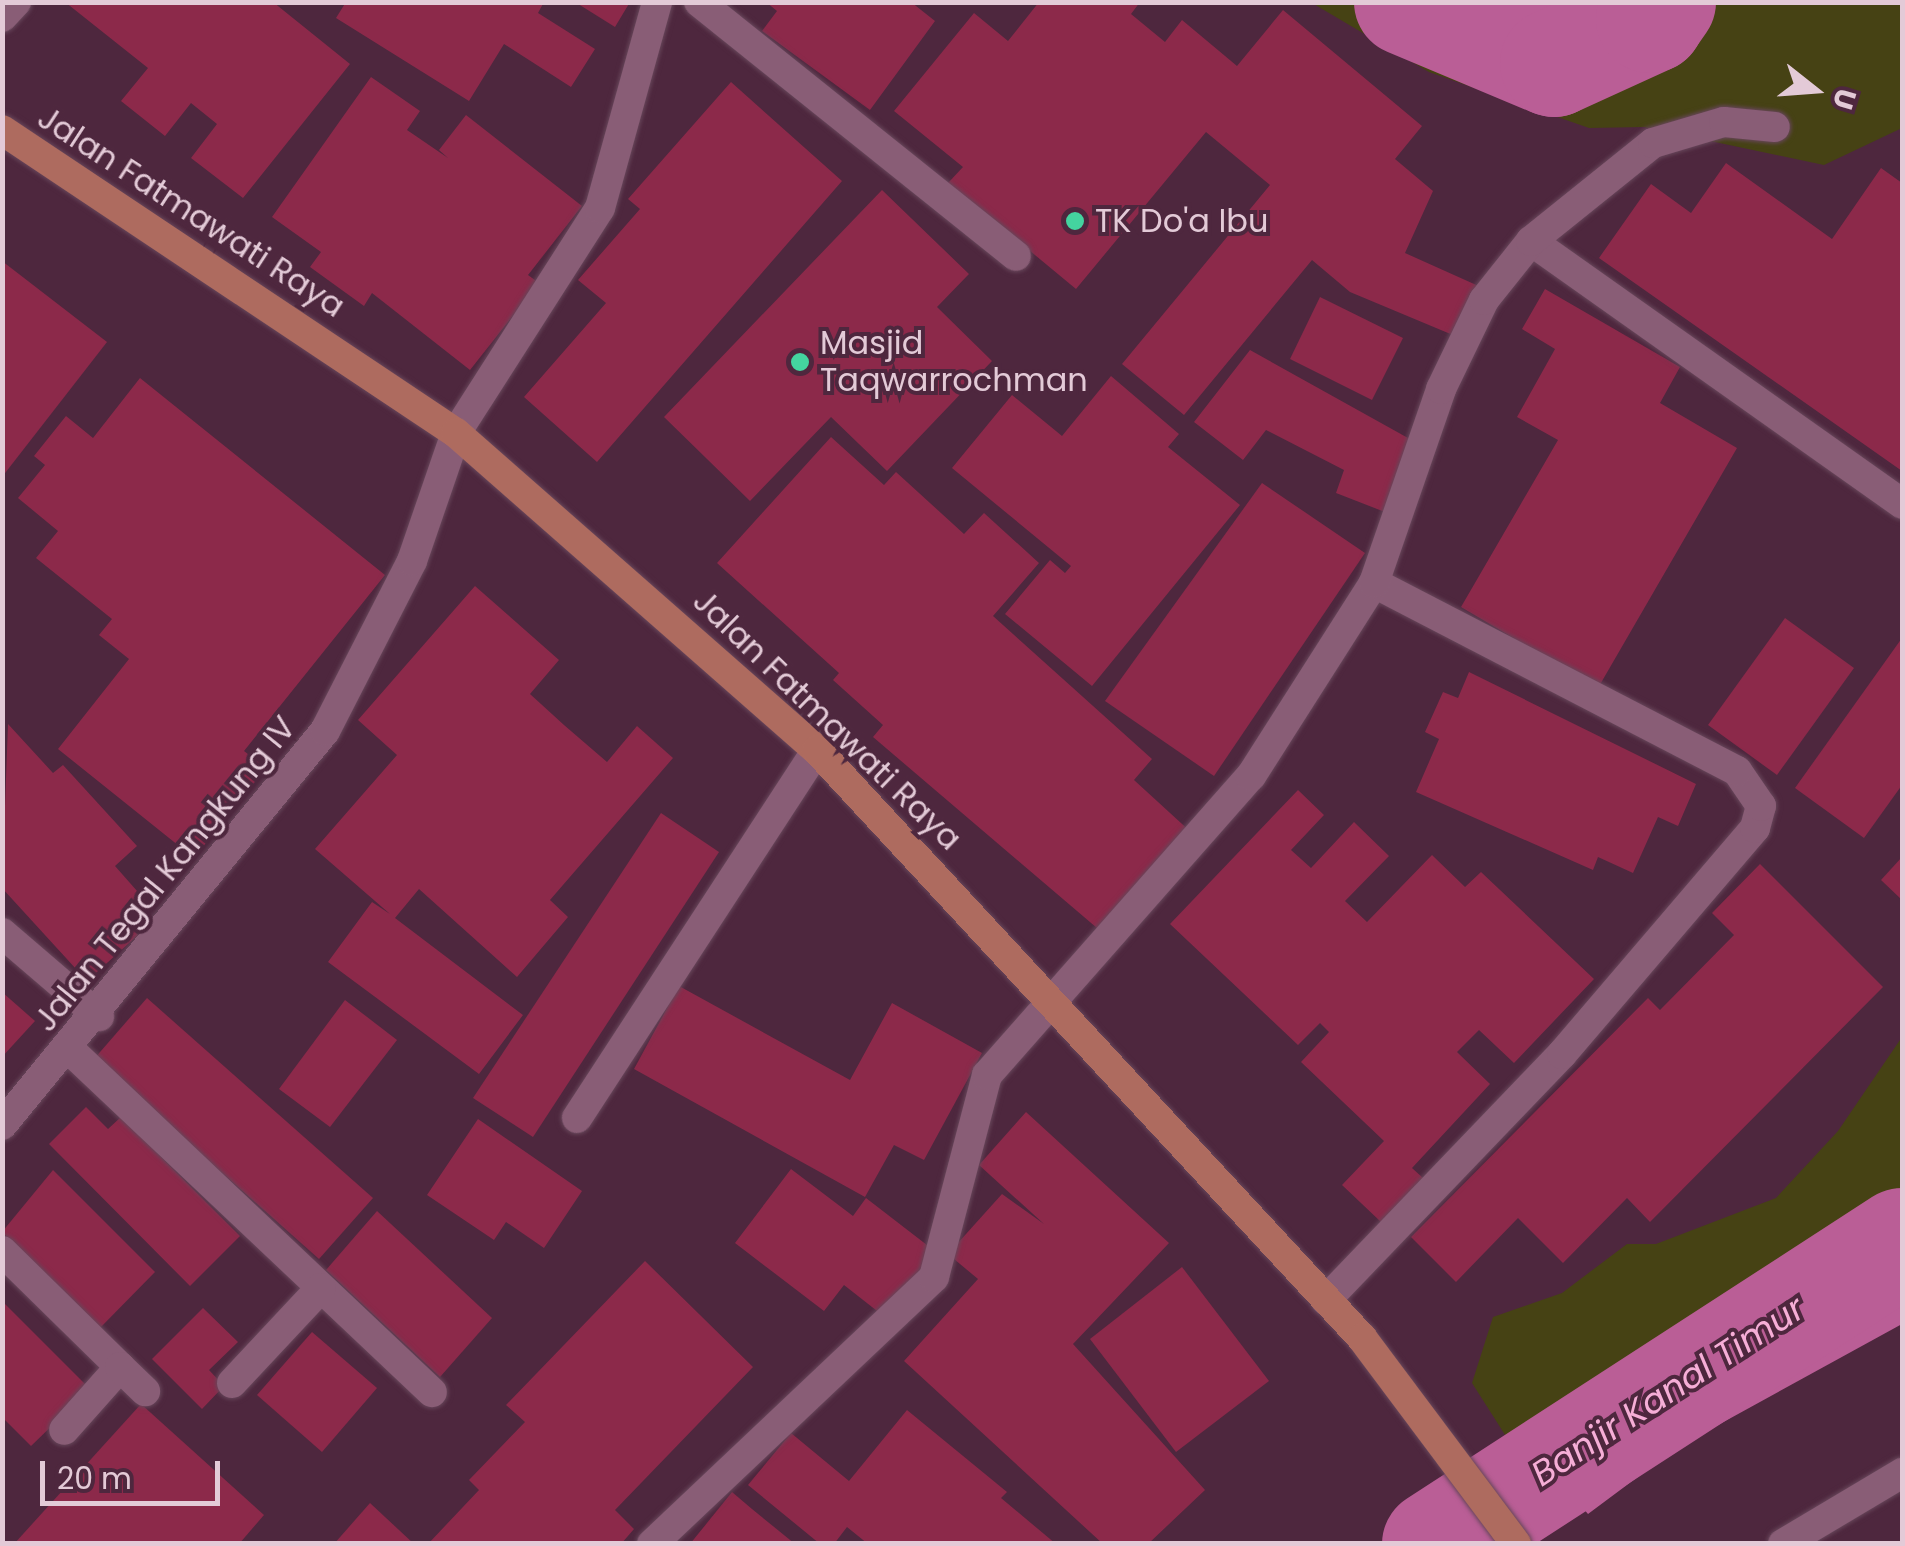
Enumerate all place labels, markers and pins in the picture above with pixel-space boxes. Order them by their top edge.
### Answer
place label: TK Do'a Ibu [1095,202,1268,240]
marker: TK Do'a Ibu [1064,210,1086,232]
place label: Masjid Taqwarrochman [820,325,1088,400]
marker: Masjid Taqwarrochman [789,351,811,373]

